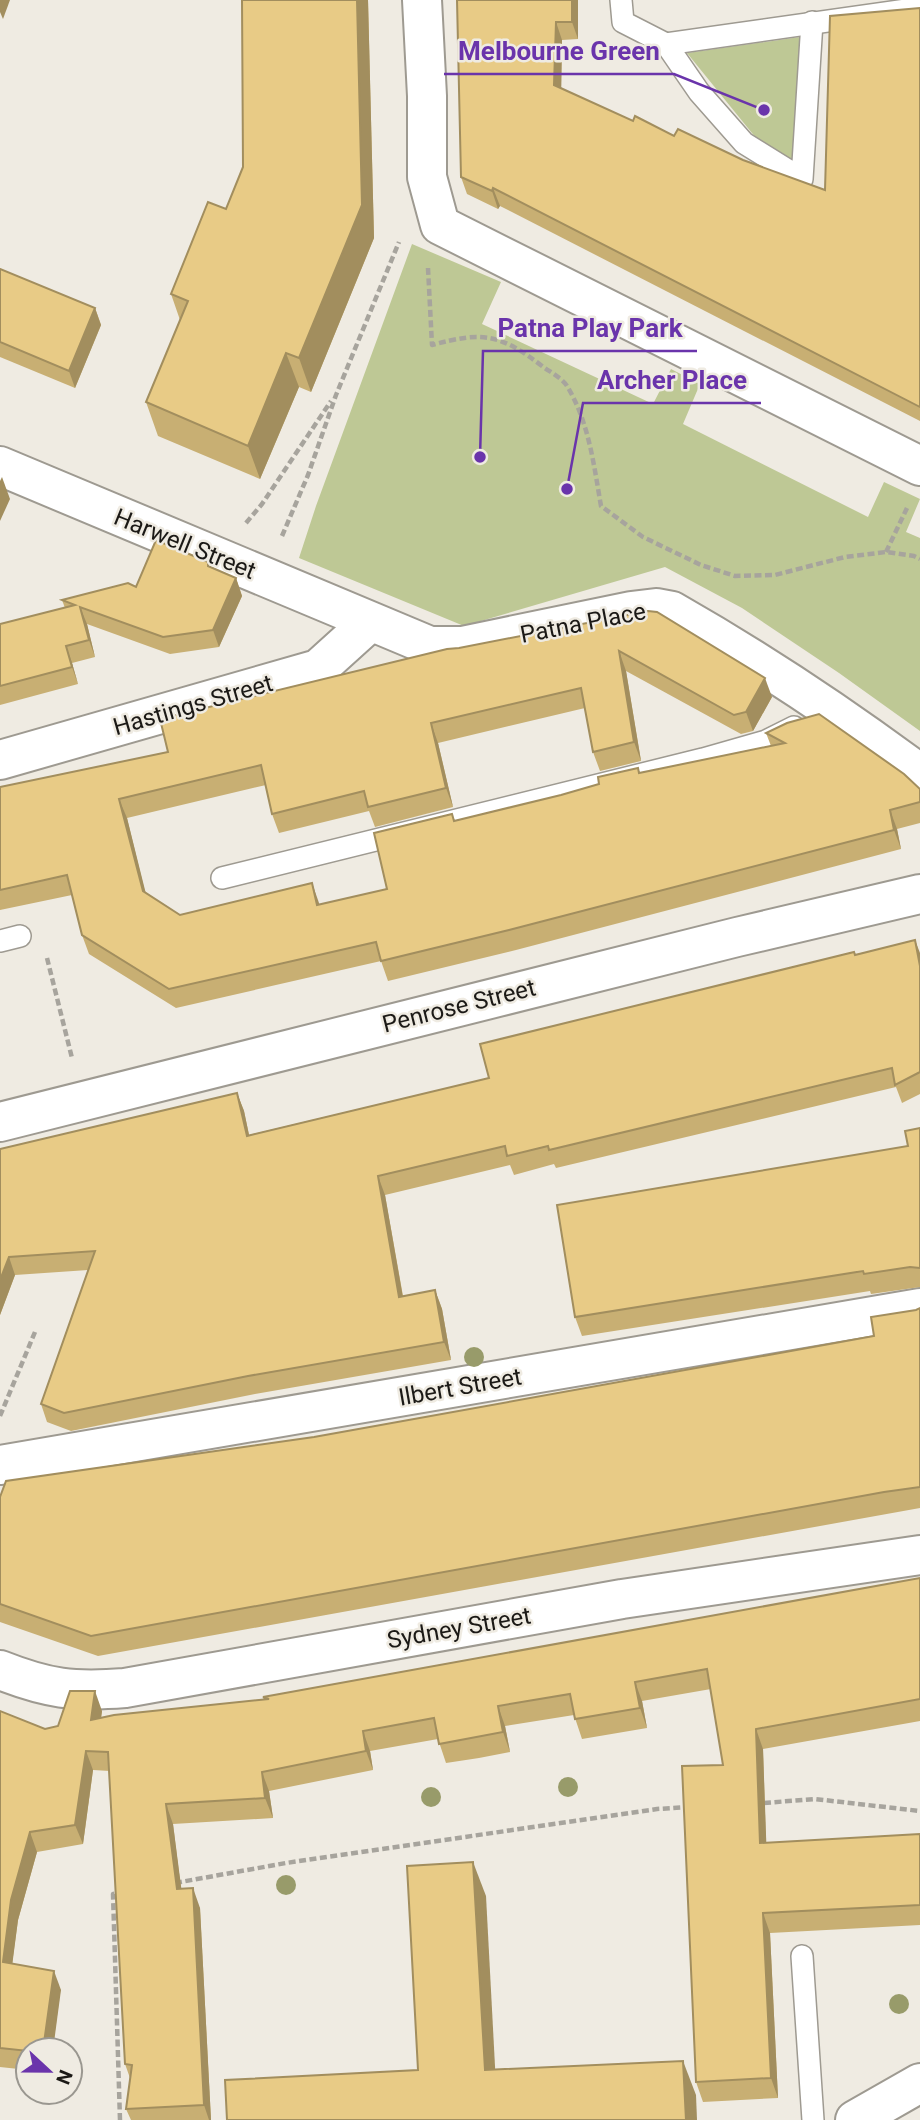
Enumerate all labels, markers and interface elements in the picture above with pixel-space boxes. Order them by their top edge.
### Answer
callout: Melbourne Green [444,27,674,74]
text: Melbourne Green [458,36,660,66]
callout: Patna Play Park [483,304,697,351]
text: Patna Play Park [497,313,684,343]
callout: Archer Place [583,356,761,403]
text: Archer Place [597,365,747,395]
street label: Harwell Street [110,503,260,585]
street label: Patna Place [518,597,648,649]
street label: Hastings Street [110,669,276,741]
street label: Penrose Street [379,973,539,1039]
street label: Ilbert Street [396,1362,524,1412]
street label: Sydney Street [385,1602,533,1654]
north arrow [14,2036,84,2106]
text: N [51,2067,77,2088]

